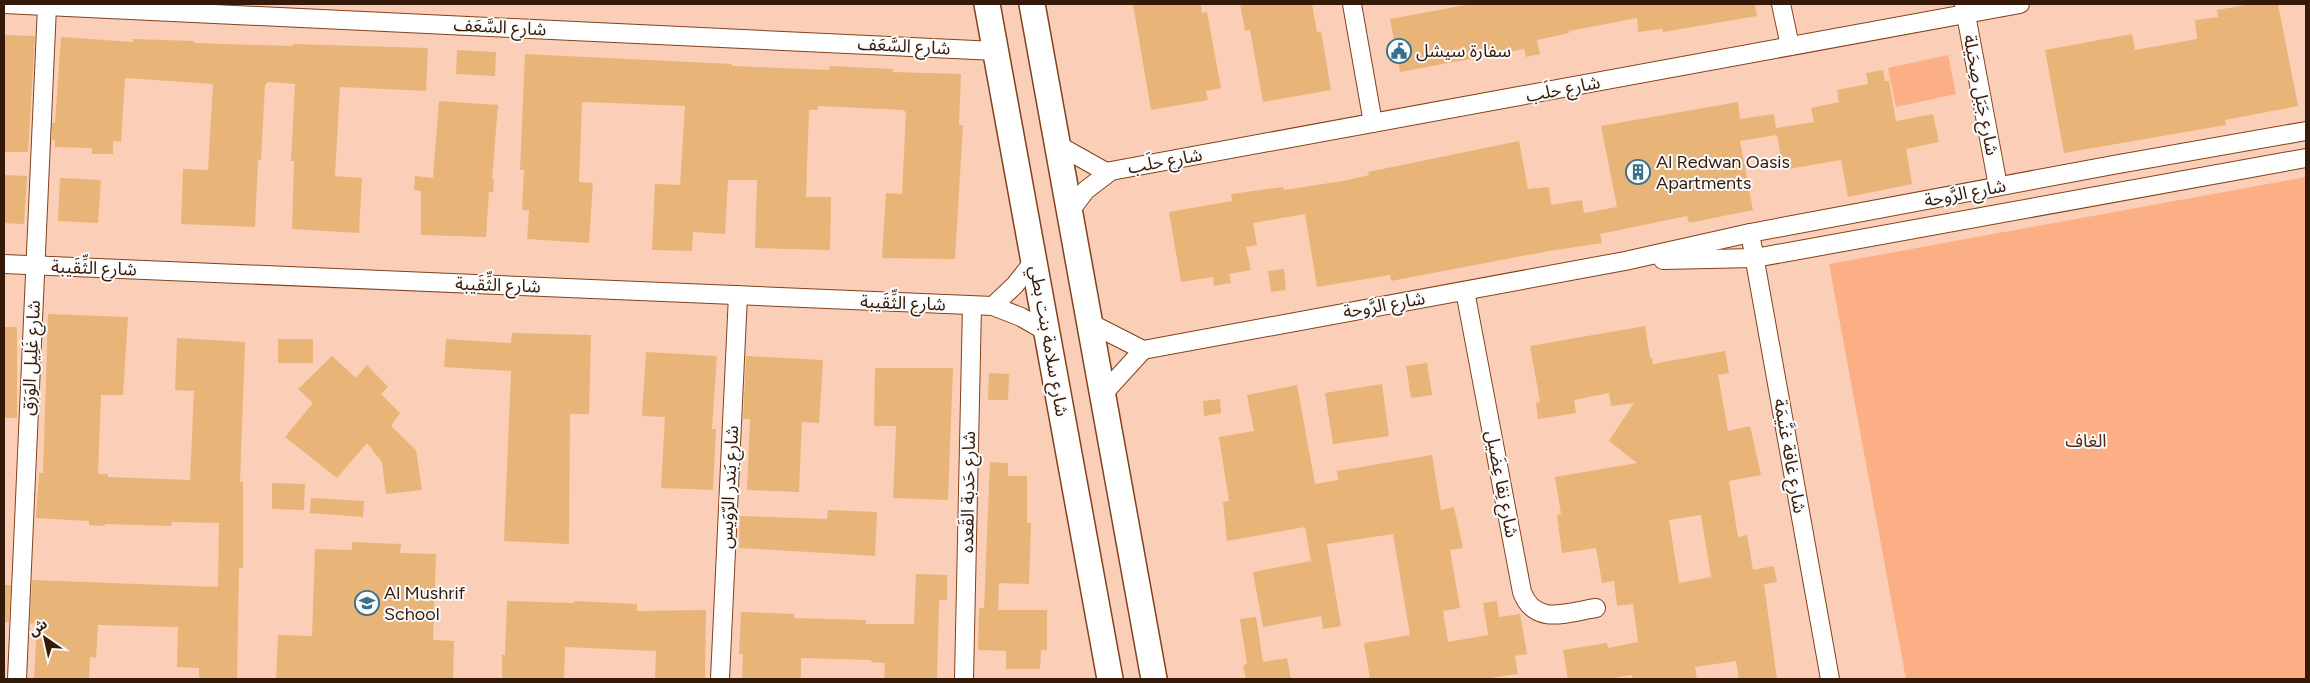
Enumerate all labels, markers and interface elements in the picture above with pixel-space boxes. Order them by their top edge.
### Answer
street label: شارع السَّعَف [453,14,547,43]
street label: شارع السَّعَف [857,33,951,62]
street label: شارع جَبَل صِحَيلة [1956,33,2003,158]
public building icon: سفارة سيشل [1386,38,1412,64]
place label: سفارة سيشل [1416,40,1511,62]
street label: شارع حلَب [1524,69,1603,110]
street label: شارع حلَب [1126,142,1204,181]
place label: Al Redwan Oasis Apartments [1656,151,1790,194]
building icon: Al Redwan Oasis Apartments [1625,159,1651,185]
street label: شارع الرَّوحة [1922,174,2008,215]
street label: شارع الثِّقَيبة [51,252,137,283]
street label: شارع سلامة بنت بطي [1022,264,1073,419]
street label: شارع الثِّقَيبة [455,269,541,300]
street label: شارع الثِّقَيبة [860,287,946,318]
street label: شارع الرَّوحة [1341,287,1427,326]
street label: شارع غَلِيل الوَرَق [17,300,48,417]
street label: شارع غافة غنَّيمَة [1766,397,1812,516]
street label: شارع بَندر الرّوَيس [715,425,746,549]
street label: شارع نِقا عِضَيل [1478,428,1523,540]
park label: الغاف [2065,430,2107,452]
street label: شارع حَدبة القَعده [956,431,983,553]
place label: Al Mushrif School [384,582,466,625]
school or university icon: Al Mushrif School [354,590,380,616]
north arrow [20,613,70,663]
text: ش [25,615,51,640]

